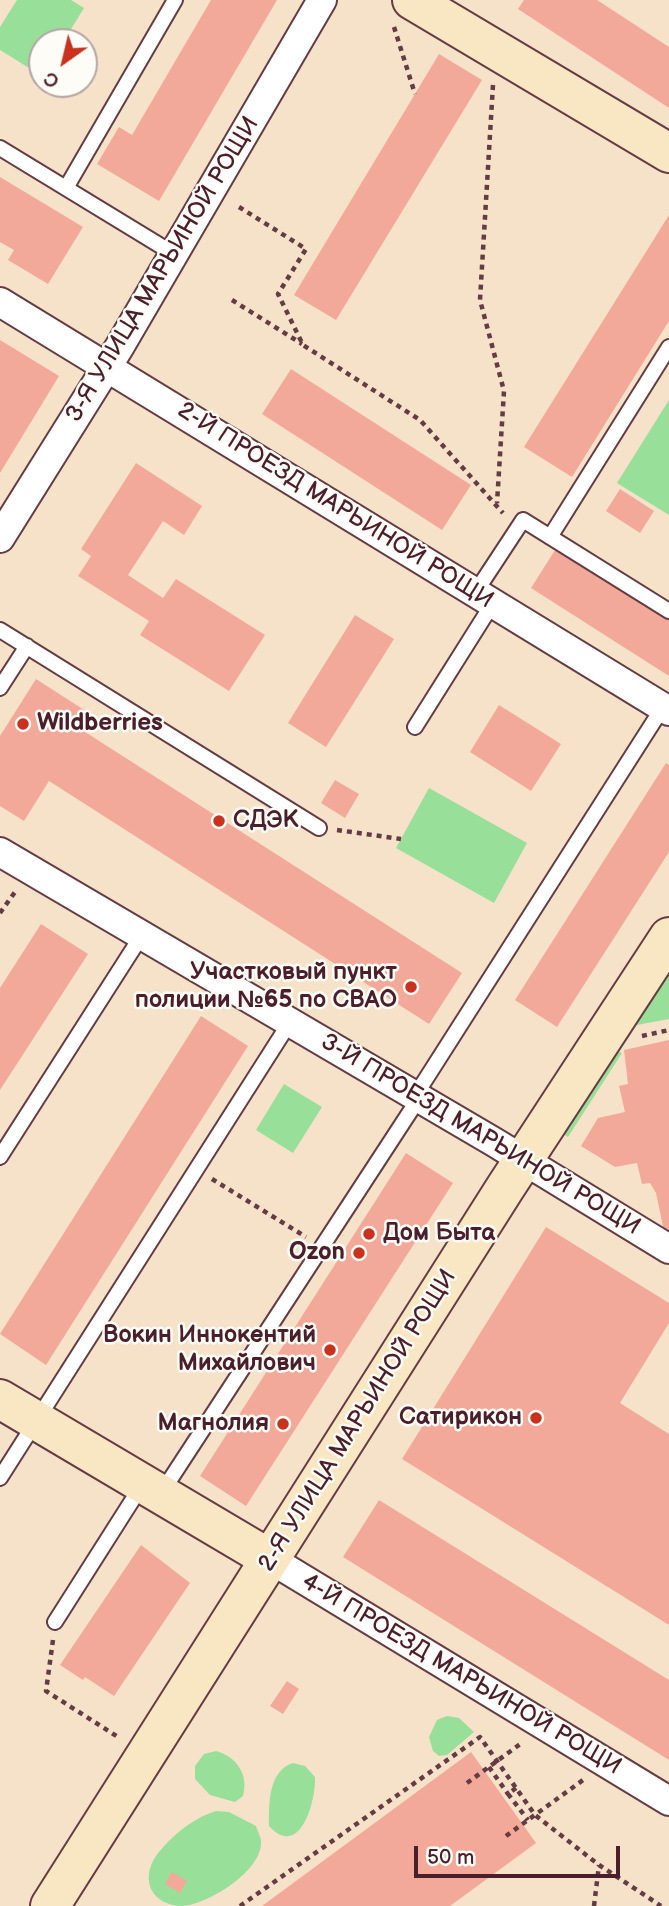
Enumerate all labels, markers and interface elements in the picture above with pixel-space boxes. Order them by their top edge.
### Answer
north arrow [28,28,98,98]
text: С [40,66,64,92]
street label: 3-Я УЛИЦА МАРЬИНОЙ РОЩИ [60,112,266,428]
street label: 2-Й ПРОЕЗД МАРЬИНОЙ РОЩИ [172,397,498,615]
place label: Wildberries [37,710,163,738]
marker: Wildberries [15,716,31,732]
place label: СДЭК [233,807,299,835]
marker: СДЭК [211,813,227,829]
place label: Участковый пункт полиции №65 по СВАО [135,959,397,1015]
marker: Участковый пункт полиции №65 по СВАО [403,979,419,995]
street label: 3-Й ПРОЕЗД МАРЬИНОЙ РОЩИ [315,1028,645,1242]
place label: Дом Быта [383,1220,495,1248]
marker: Дом Быта [361,1226,377,1242]
place label: Ozon [289,1239,345,1267]
marker: Ozon [351,1245,367,1261]
street label: 2-Я УЛИЦА МАРЬИНОЙ РОЩИ [253,1265,463,1577]
place label: Вокин Иннокентий Михайлович [103,1322,316,1378]
marker: Вокин Иннокентий Михайлович [322,1342,338,1358]
place label: Сатирикон [399,1404,522,1432]
place label: Магнолия [158,1410,269,1438]
marker: Сатирикон [528,1410,544,1426]
marker: Магнолия [275,1416,291,1432]
street label: 4-Й ПРОЕЗД МАРЬИНОЙ РОЩИ [296,1568,626,1782]
scale bar [417,1832,624,1876]
text: 50 m [427,1845,474,1870]

